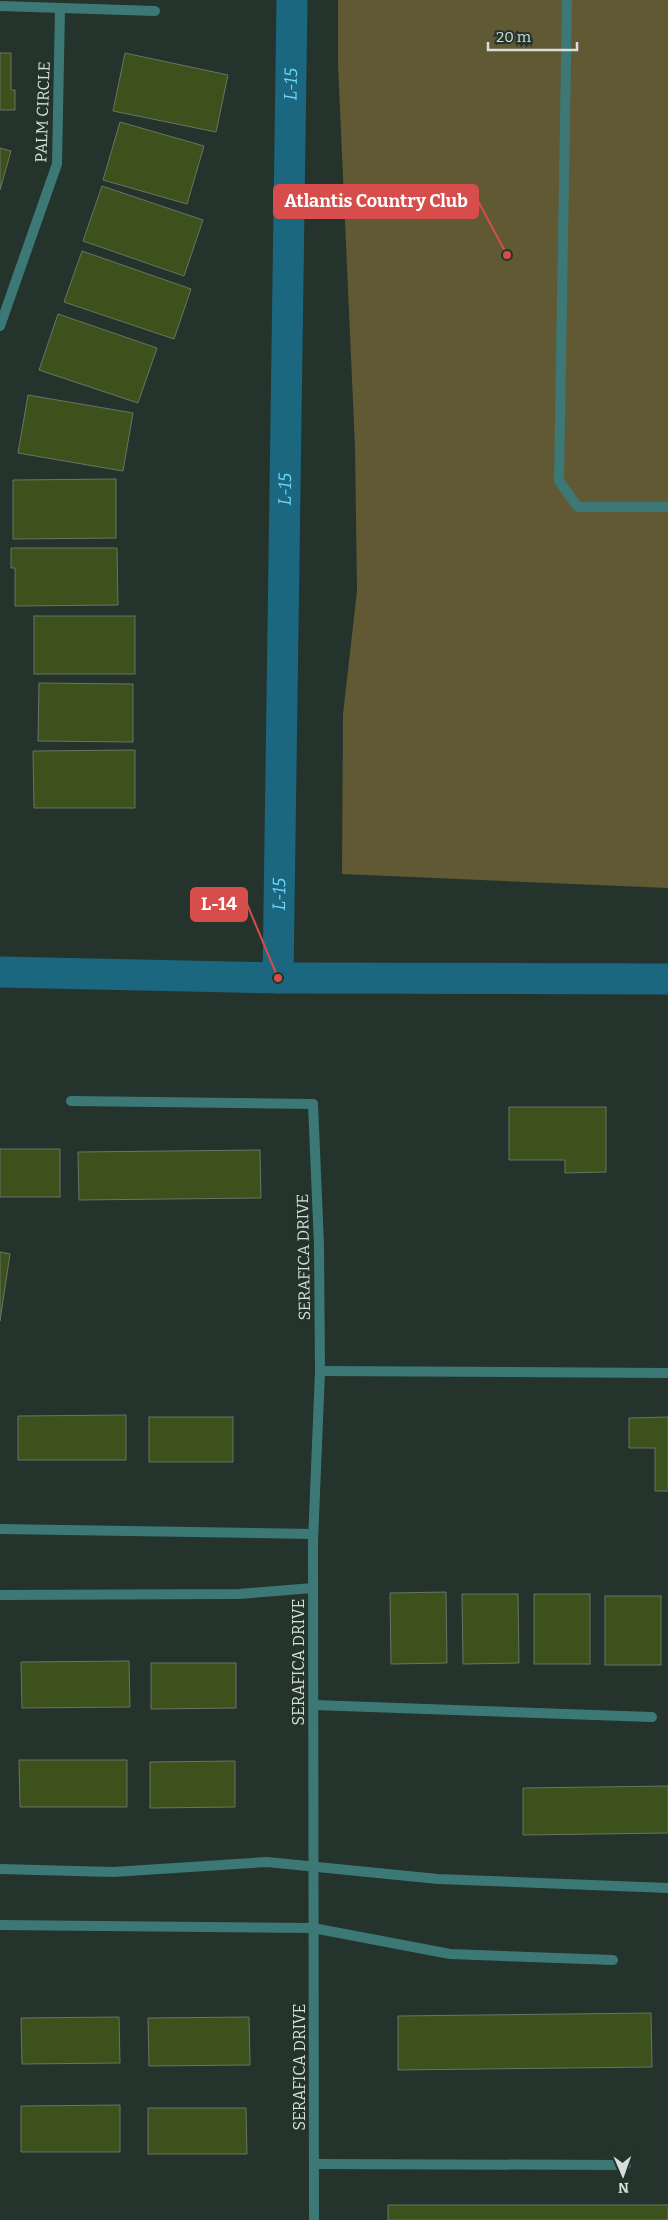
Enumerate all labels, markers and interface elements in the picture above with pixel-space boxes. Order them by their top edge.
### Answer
scale bar [488,20,577,52]
text: 20 m [496,28,532,46]
street label: PALM CIRCLE [31,61,54,163]
water label: L-15 [280,67,302,101]
callout: Atlantis Country Club [274,185,478,218]
text: Atlantis Country Club [284,190,468,212]
water label: L-15 [274,472,296,506]
water label: L-15 [268,877,290,911]
callout: L-14 [191,888,247,921]
text: L-14 [201,893,237,915]
street label: SERAFICA DRIVE [293,1193,314,1321]
street label: SERAFICA DRIVE [289,1599,308,1725]
street label: SERAFICA DRIVE [290,2004,309,2130]
north arrow [598,2150,648,2200]
text: N [618,2179,629,2196]

